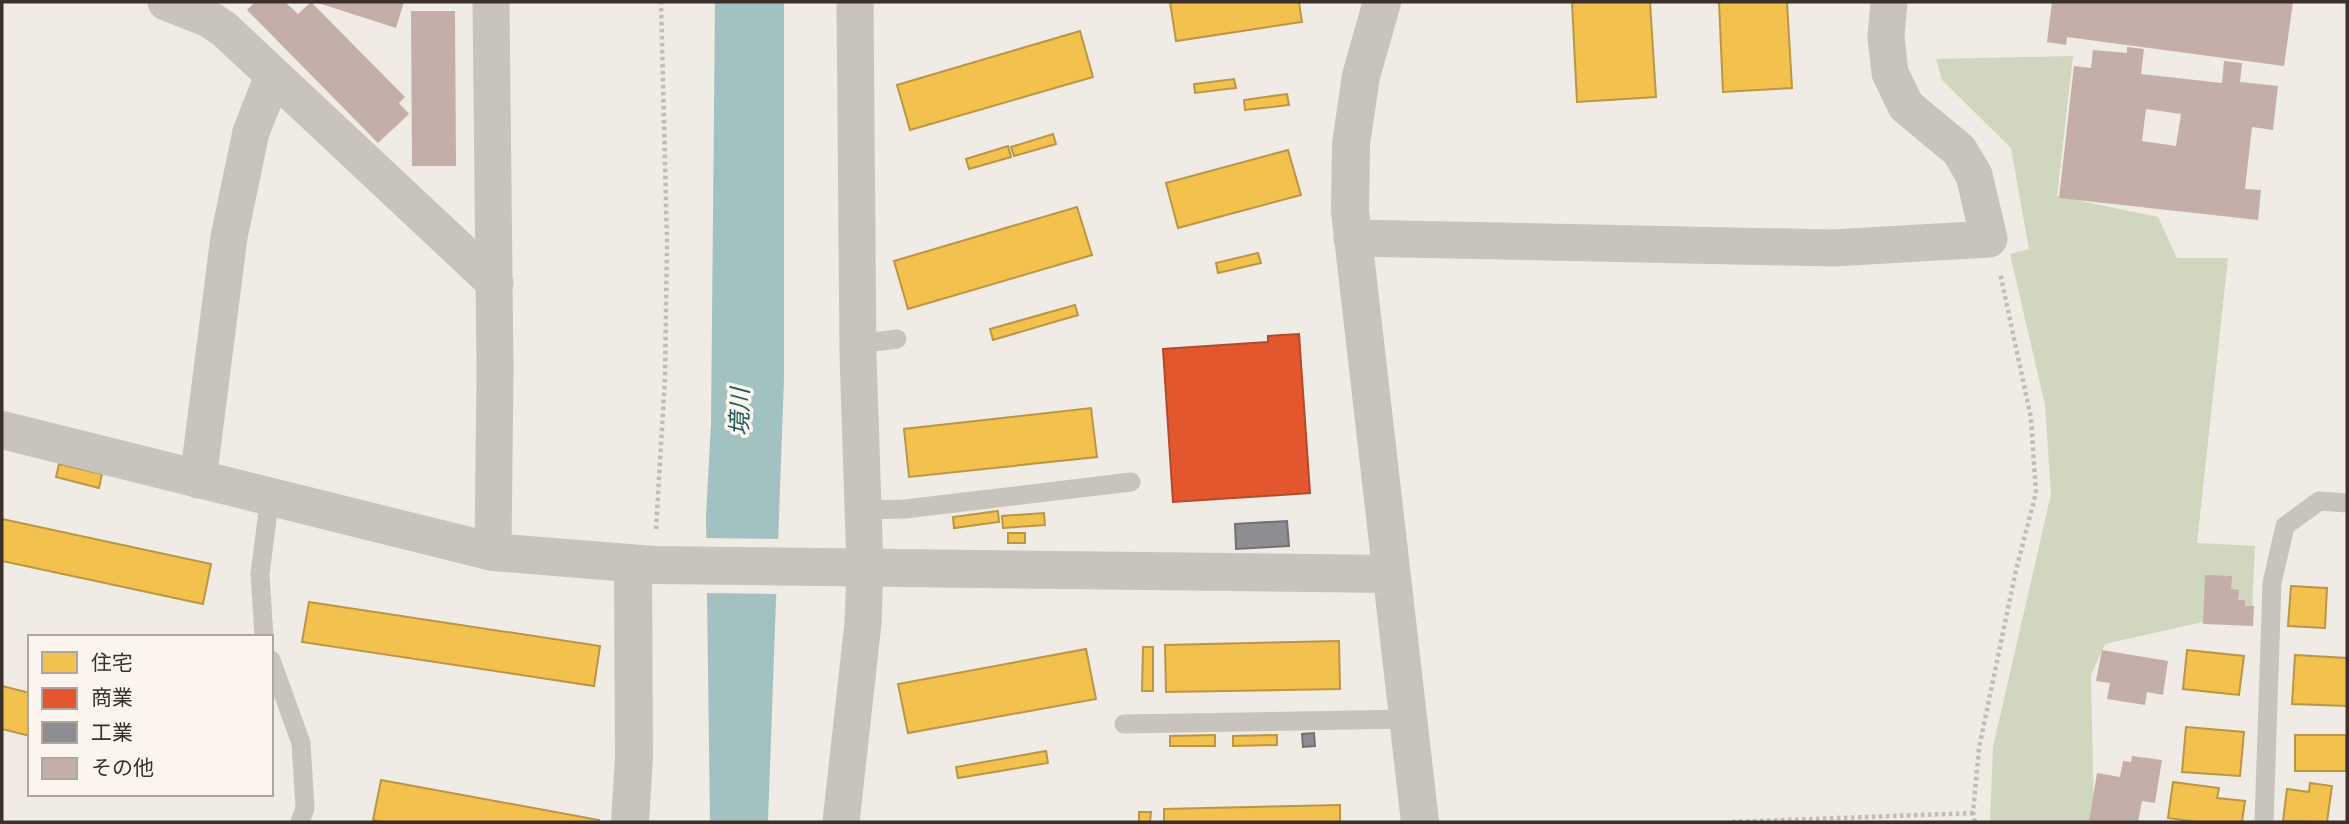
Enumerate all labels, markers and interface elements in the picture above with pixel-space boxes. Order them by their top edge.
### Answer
water label: 境川 [726,385,754,436]
legend [28,635,273,796]
text: 住宅 [91,650,133,675]
text: 商業 [91,685,133,710]
text: 工業 [91,720,133,745]
text: その他 [91,755,154,780]

